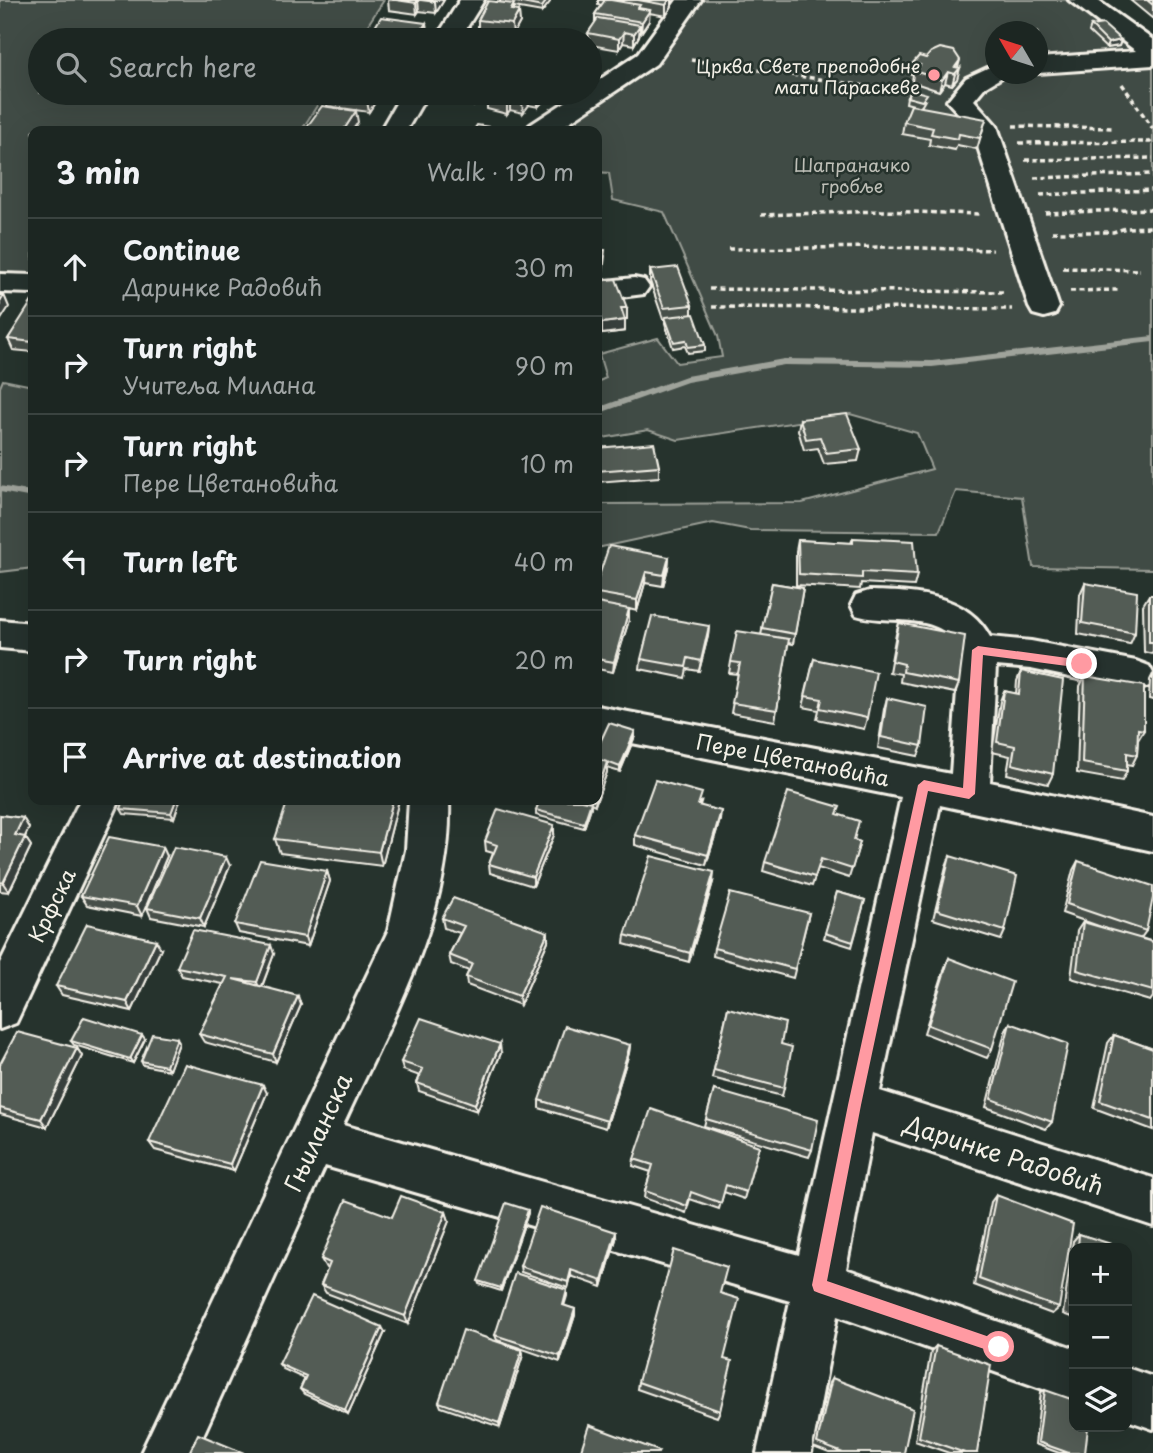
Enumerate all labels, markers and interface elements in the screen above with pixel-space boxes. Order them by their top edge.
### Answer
north arrow [985,21,1048,84]
search box [28,28,602,105]
text: Search here [108,47,257,86]
icon: search [52,48,90,86]
place label: Црква Свете преподобне мати Параскеве [696,52,920,100]
marker: Црква Свете преподобне мати Параскеве [926,67,942,83]
text: 3 min [56,149,141,194]
park label: Шапраначко гробље [794,151,910,199]
text: Walk · 190 m [427,154,574,189]
text: Continue [123,230,240,269]
icon: ahead [56,248,94,286]
text: 30 m [513,250,574,285]
text: Даринке Радовић [123,269,322,304]
text: Turn right [123,328,257,367]
icon: right [56,346,94,384]
text: 90 m [515,348,574,383]
text: Учитеља Милана [123,367,315,402]
text: Turn right [123,426,257,465]
icon: right [56,444,94,482]
text: 10 m [520,446,574,481]
text: Пере Цветановића [123,465,338,500]
icon: left [56,542,94,580]
text: Turn left [123,542,238,581]
text: 40 m [514,544,574,579]
icon: right [56,640,94,678]
text: Turn right [123,640,257,679]
text: 20 m [515,642,574,677]
route end [1066,648,1097,679]
street label: Пере Цветановића [694,725,893,794]
icon: arrive [56,738,94,776]
text: Arrive at destination [123,738,402,777]
street label: Крфска [19,863,83,947]
street label: Гњиланска [274,1067,360,1197]
street label: Даринке Радовић [899,1104,1108,1203]
map controls [1069,1243,1132,1432]
button: + [1069,1243,1132,1306]
button: − [1069,1306,1132,1369]
route start [983,1331,1014,1362]
button: layers [1069,1369,1132,1432]

